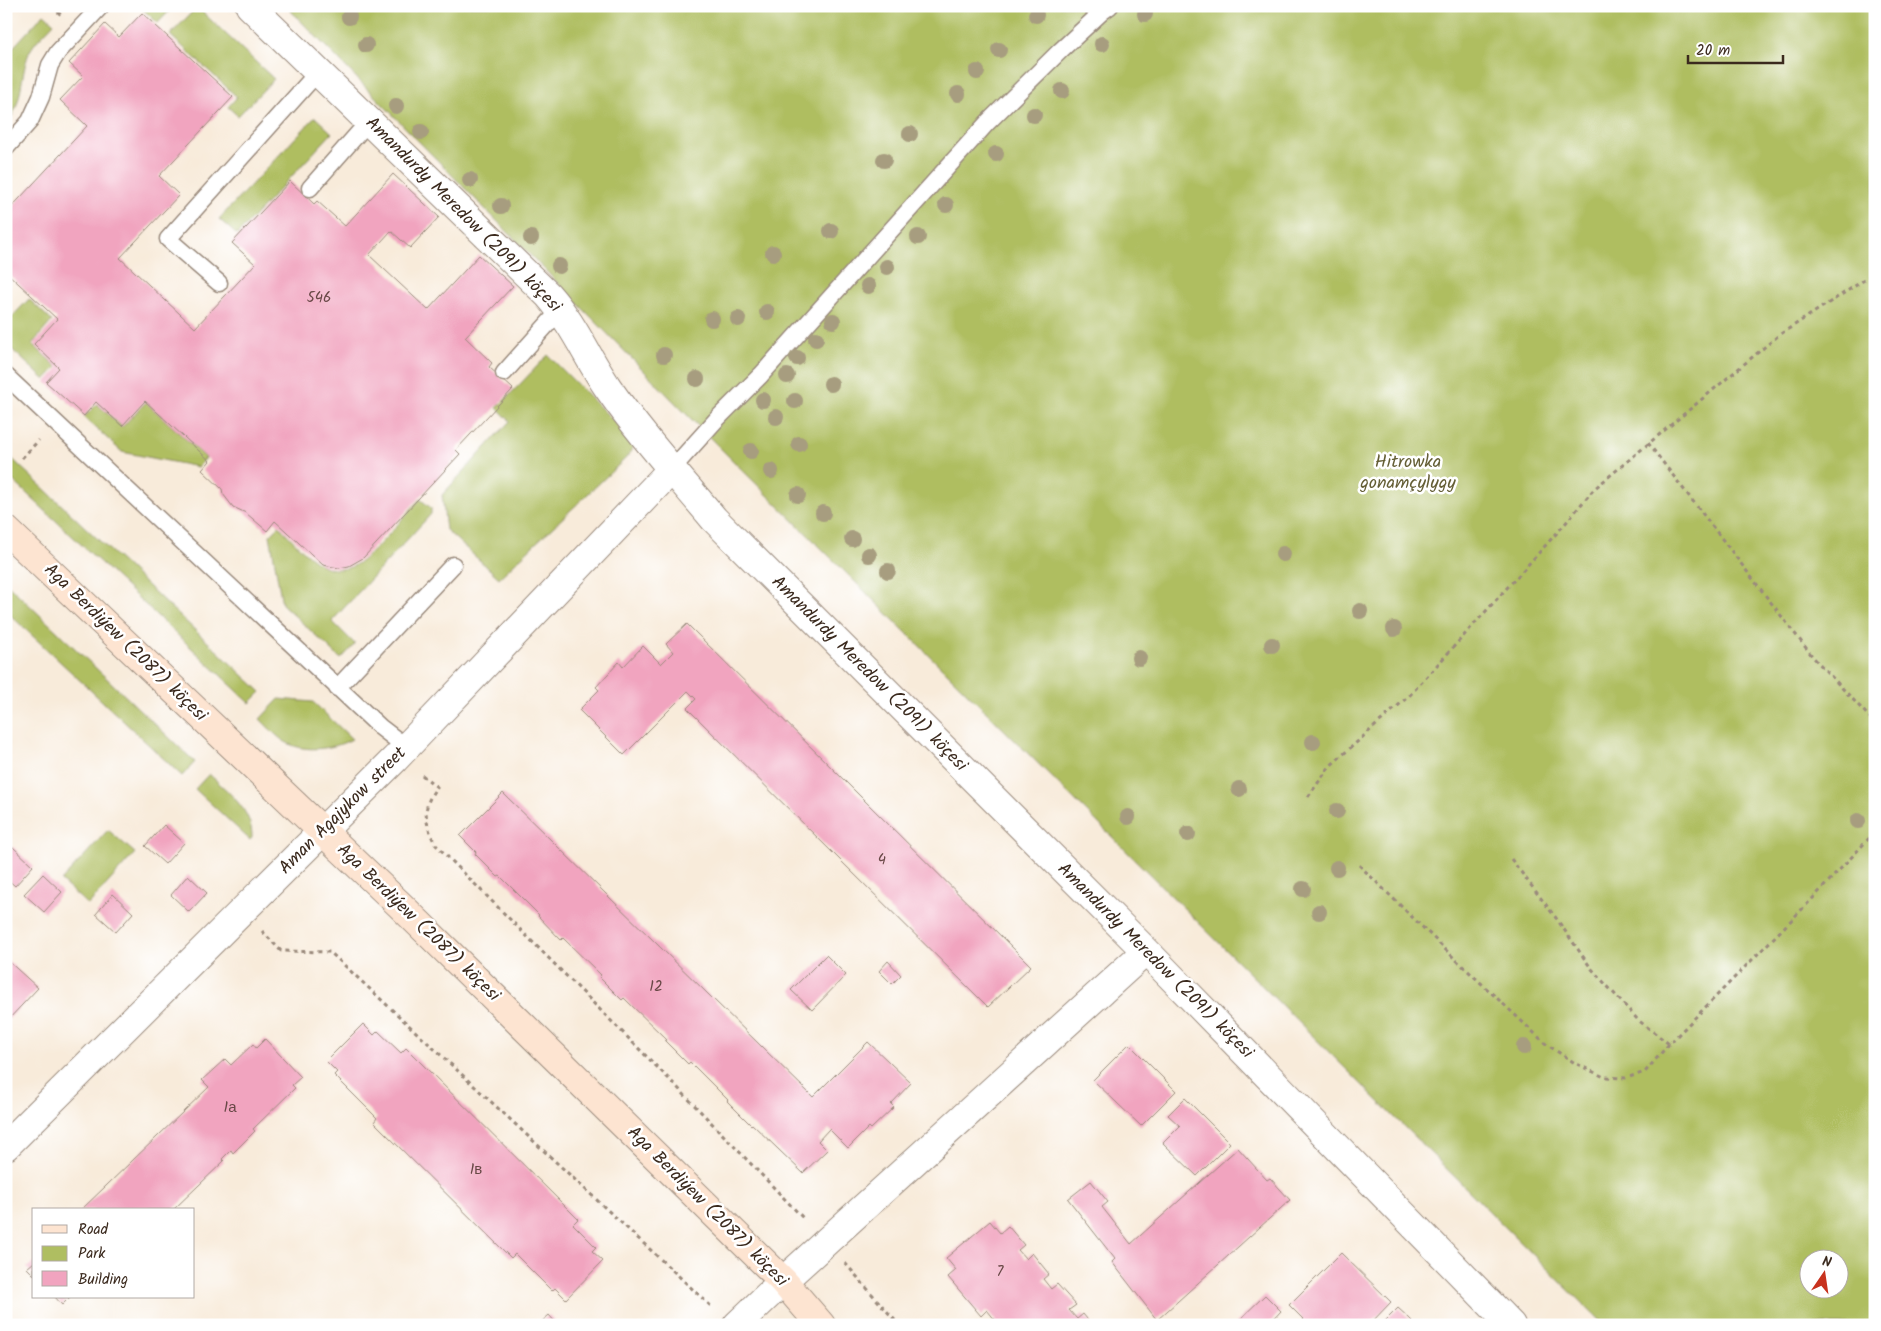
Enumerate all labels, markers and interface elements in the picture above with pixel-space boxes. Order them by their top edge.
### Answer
scale bar [1688,32,1784,64]
text: 20 m [1696,39,1730,63]
street label: Amandurdy Meredow (2091) köçesi [358,110,568,320]
house number: 546 [307,286,331,310]
park label: Hitrowka gonamçylygy [1359,448,1456,498]
street label: Aga Berdiýew (2087) köçesi [36,557,214,730]
street label: Amandurdy Meredow (2091) köçesi [764,569,974,779]
street label: Aman Agajykow street [272,740,414,882]
street label: Aga Berdiýew (2087) köçesi [329,837,507,1010]
house number: 4 [878,848,886,872]
street label: Amandurdy Meredow (2091) köçesi [1050,856,1260,1066]
house number: 12 [649,975,663,999]
house number: 1а [223,1096,237,1120]
street label: Aga Berdiýew (2087) köçesi [620,1120,795,1295]
house number: 1в [470,1158,482,1182]
legend [32,1208,195,1298]
text: Road [78,1218,109,1242]
text: Park [78,1242,106,1266]
north arrow [1798,1248,1848,1298]
text: N [1820,1251,1834,1274]
house number: 7 [997,1260,1005,1284]
text: Building [78,1268,128,1292]

